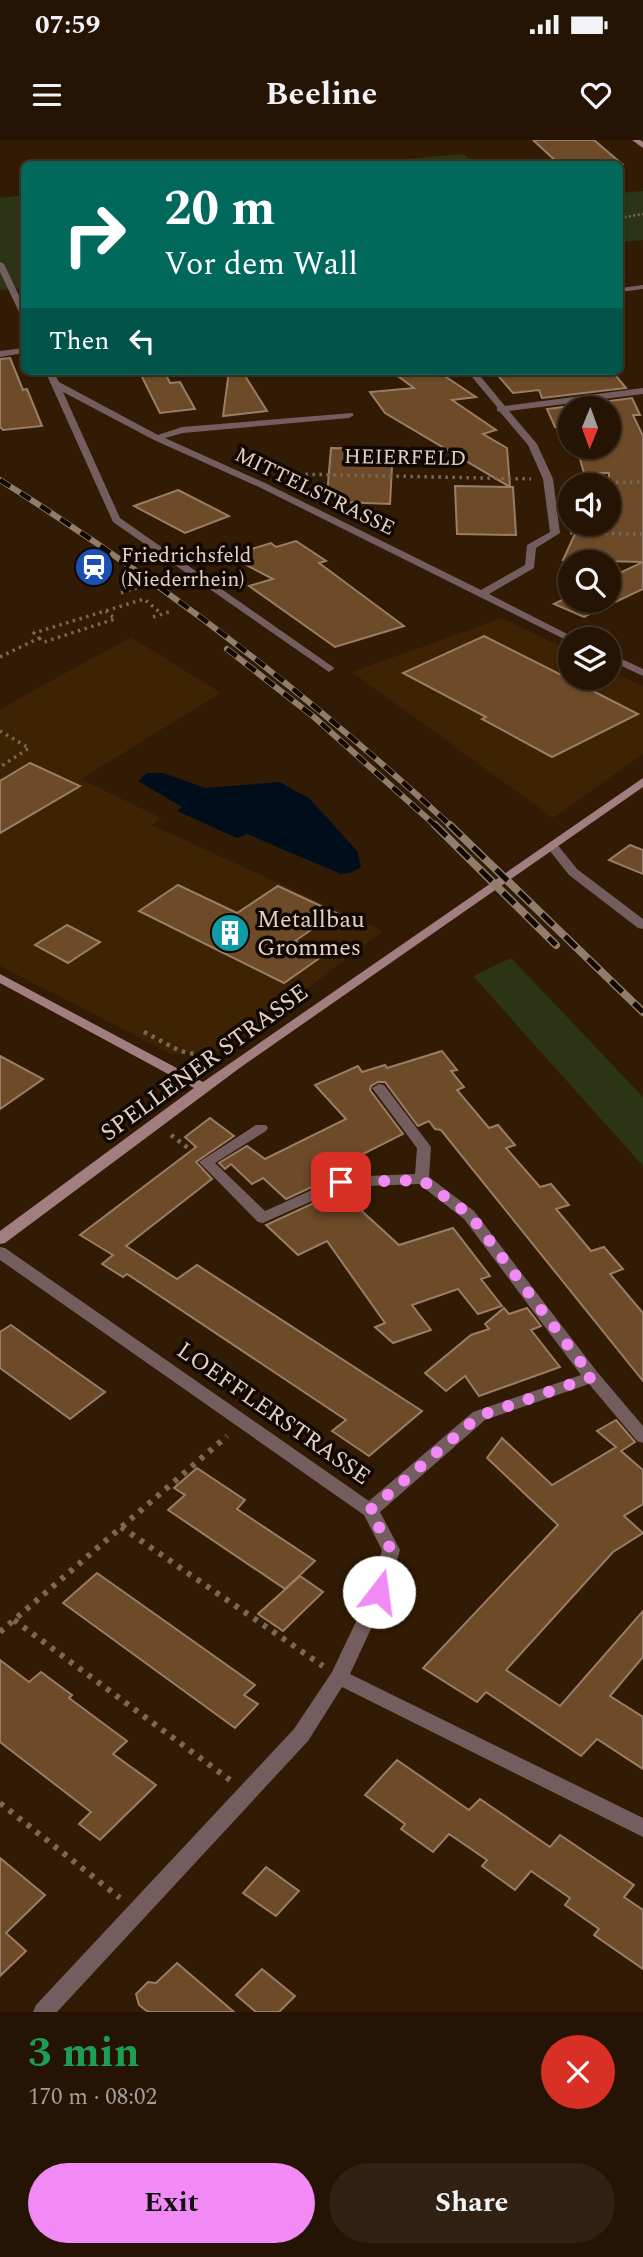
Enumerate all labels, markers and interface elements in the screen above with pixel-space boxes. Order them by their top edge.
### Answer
text: 07:59 [35,5,100,45]
text: Beeline [266,70,377,119]
icon: menu [28,76,66,114]
icon: heart [577,76,615,114]
text: 20 m [164,172,275,247]
icon: right [49,189,140,280]
text: Vor dem Wall [164,240,358,289]
text: Then [49,321,109,361]
icon: left [123,322,161,360]
north arrow [558,396,621,458]
map controls [558,396,621,690]
street label: MITTELSTRASSE [229,439,400,545]
street label: HEIERFELD [344,441,466,475]
button: sound [558,473,621,536]
place label: Friedrichsfeld (Niederrhein) [121,540,252,596]
station icon: Friedrichsfeld (Niederrhein) [73,546,115,588]
button: search [558,550,621,613]
button: layers [558,627,621,690]
place label: Metallbau Grommes [257,902,365,966]
building icon: Metallbau Grommes [209,912,251,954]
street label: SPELLENER STRASSE [93,975,316,1151]
pin [311,1152,371,1212]
icon: arrive [322,1163,360,1201]
street label: LOEFFLERSTRASSE [169,1333,378,1495]
position arrow [342,1555,416,1629]
text: 3 min [28,2022,140,2085]
button: close [541,2035,615,2109]
text: 170 m · 08:02 [28,2080,157,2115]
button: Exit [28,2163,315,2243]
button: Share [329,2163,615,2243]

